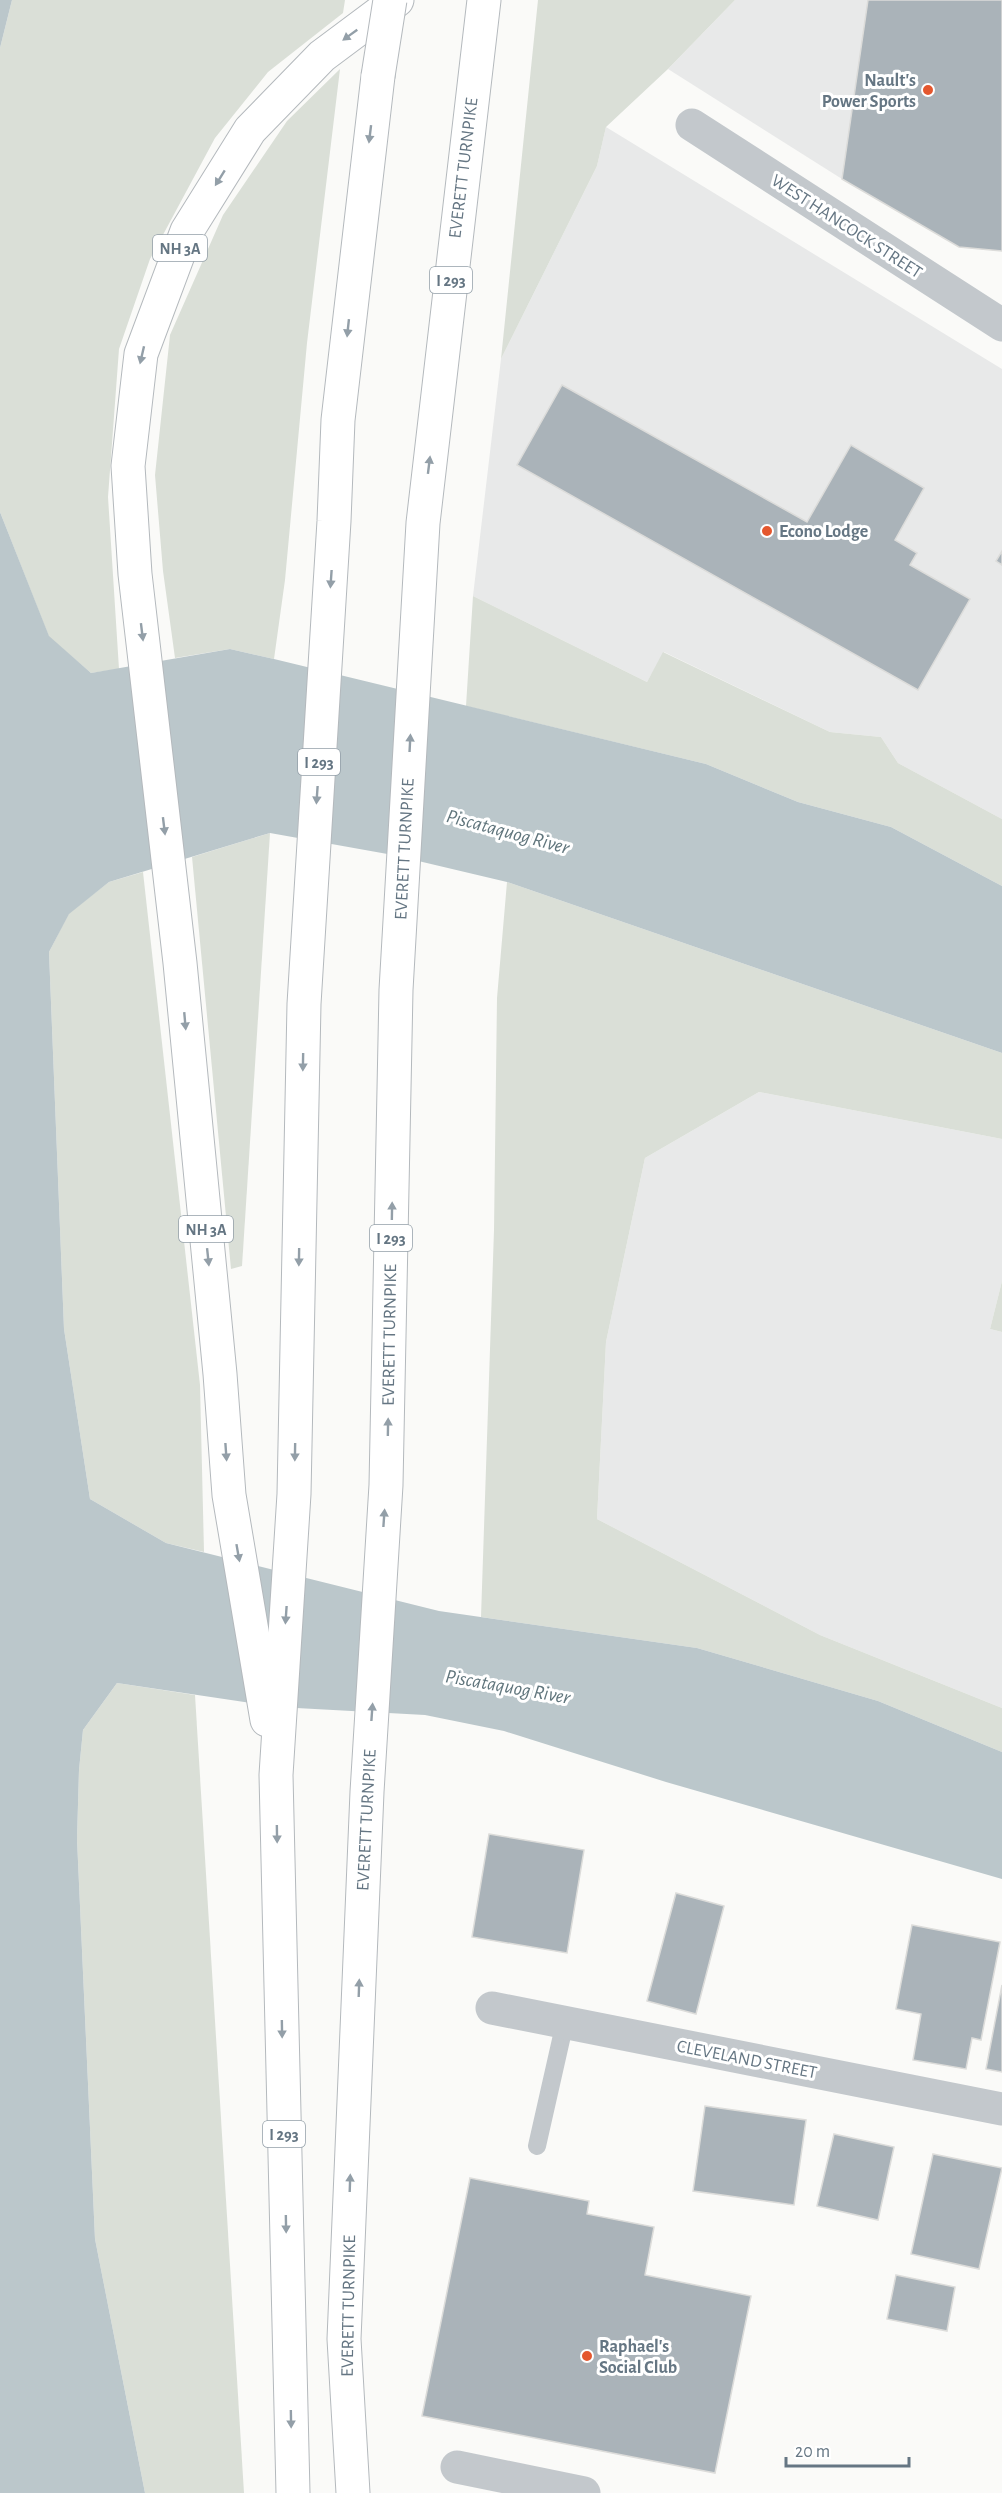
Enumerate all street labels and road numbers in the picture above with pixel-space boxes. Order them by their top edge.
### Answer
street label: EVERETT TURNPIKE [446,96,482,240]
street label: WEST HANCOCK STREET [768,171,925,282]
road number: NH 3A [153,235,207,261]
road number: I 293 [430,267,472,293]
road number: I 293 [298,749,340,775]
street label: EVERETT TURNPIKE [392,777,418,920]
road number: NH 3A [179,1216,233,1242]
road number: I 293 [370,1225,412,1251]
street label: EVERETT TURNPIKE [380,1264,400,1406]
street label: EVERETT TURNPIKE [354,1748,380,1891]
street label: CLEVELAND STREET [675,2038,819,2082]
road number: I 293 [263,2121,305,2147]
street label: EVERETT TURNPIKE [339,2235,359,2377]

